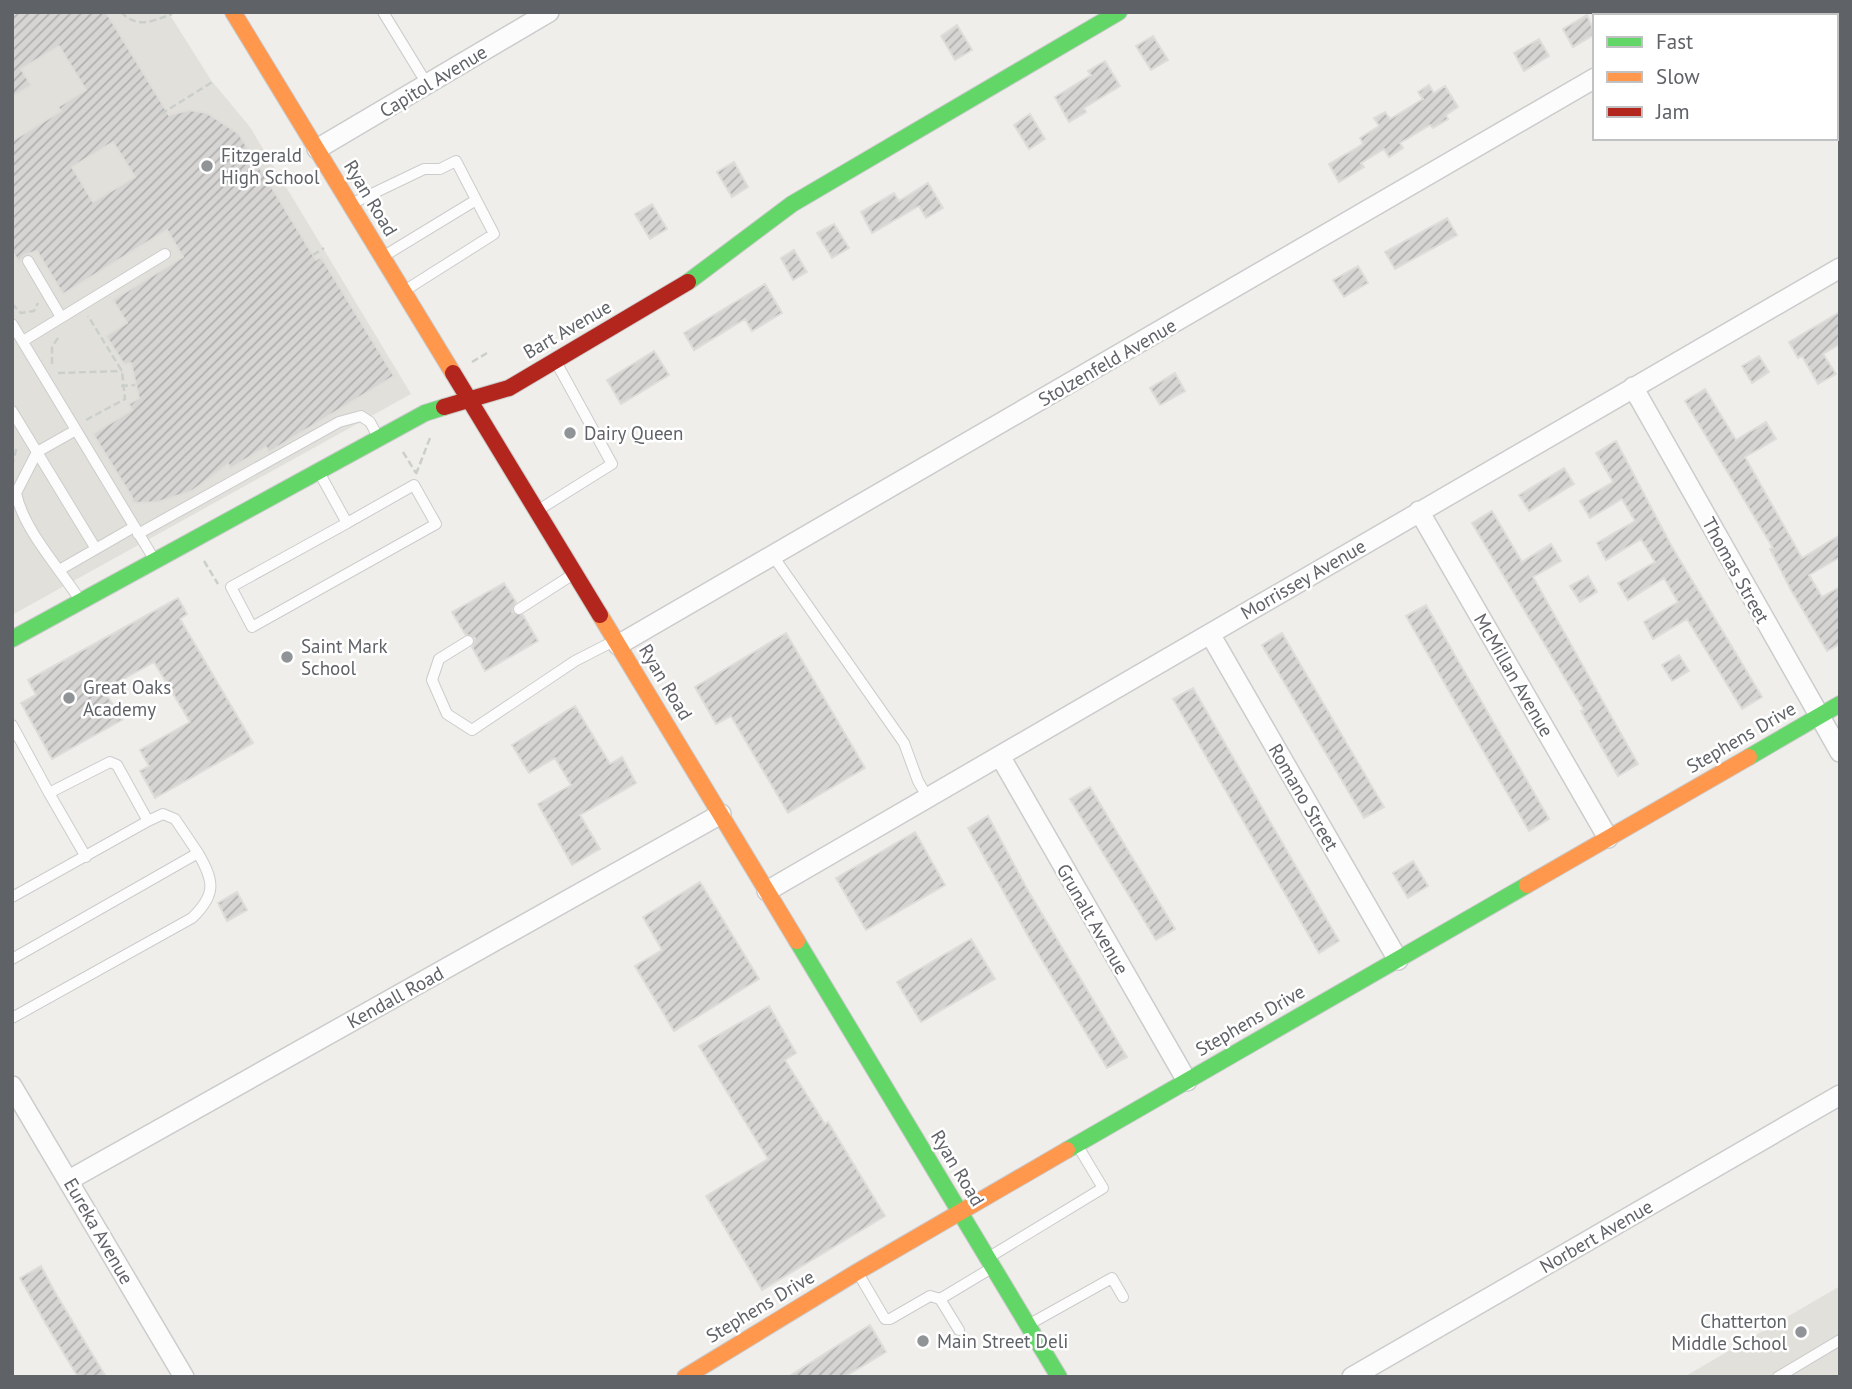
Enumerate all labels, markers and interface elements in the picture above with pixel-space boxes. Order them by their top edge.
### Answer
legend [1593,14,1838,140]
text: Fast [1656,28,1693,55]
street label: Capitol Avenue [375,40,491,122]
text: Slow [1656,63,1700,90]
text: Jam [1655,98,1690,125]
place label: Fitzgerald High School [221,143,320,189]
street label: Ryan Road [339,156,403,240]
marker: Fitzgerald High School [199,158,215,174]
street label: Bart Avenue [519,294,615,364]
street label: Stolzenfeld Avenue [1034,313,1180,411]
place label: Dairy Queen [584,421,683,445]
marker: Dairy Queen [562,425,578,441]
street label: Thomas Street [1697,513,1775,628]
street label: Morrissey Avenue [1236,533,1370,625]
street label: McMillan Avenue [1469,609,1559,741]
place label: Saint Mark School [301,634,388,680]
street label: Ryan Road [634,640,698,724]
marker: Saint Mark School [279,649,295,665]
place label: Great Oaks Academy [83,675,171,721]
marker: Great Oaks Academy [61,690,77,706]
street label: Stephens Drive [1682,696,1800,778]
street label: Romano Street [1264,739,1345,855]
street label: Grunalt Avenue [1052,859,1134,979]
street label: Kendall Road [342,961,448,1033]
street label: Stephens Drive [1191,979,1309,1061]
street label: Ryan Road [926,1126,990,1210]
street label: Eureka Avenue [59,1174,139,1288]
street label: Norbert Avenue [1535,1194,1657,1278]
street label: Stephens Drive [701,1264,819,1348]
place label: Chatterton Middle School [1671,1309,1787,1355]
marker: Chatterton Middle School [1793,1324,1809,1340]
place label: Main Street Deli [937,1329,1068,1353]
marker: Main Street Deli [915,1333,931,1349]

